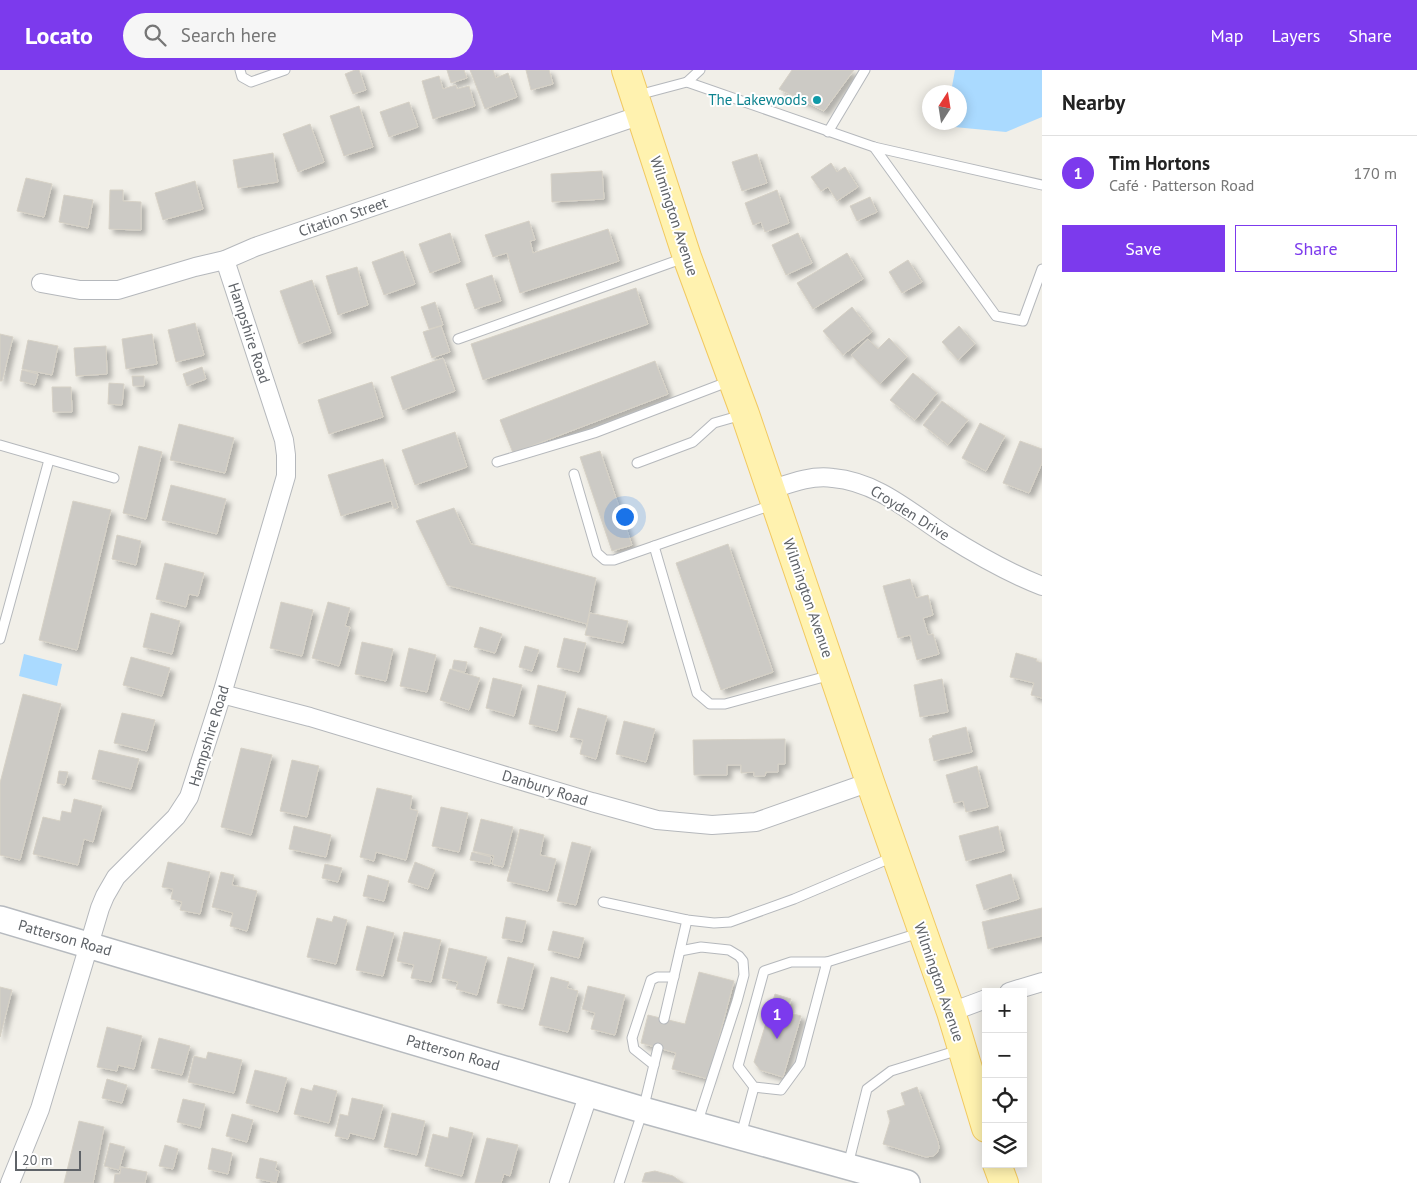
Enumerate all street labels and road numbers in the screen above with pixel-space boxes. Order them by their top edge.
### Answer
street label: Wilmington Avenue [646,154,703,278]
street label: Citation Street [296,192,390,241]
street label: Hampshire Road [224,280,275,386]
street label: Croyden Drive [867,481,953,544]
street label: Wilmington Avenue [779,536,838,660]
street label: Hampshire Road [184,683,233,789]
street label: Danbury Road [500,765,590,810]
street label: Patterson Road [16,915,114,960]
street label: Wilmington Avenue [910,920,969,1044]
street label: Patterson Road [404,1030,502,1075]

